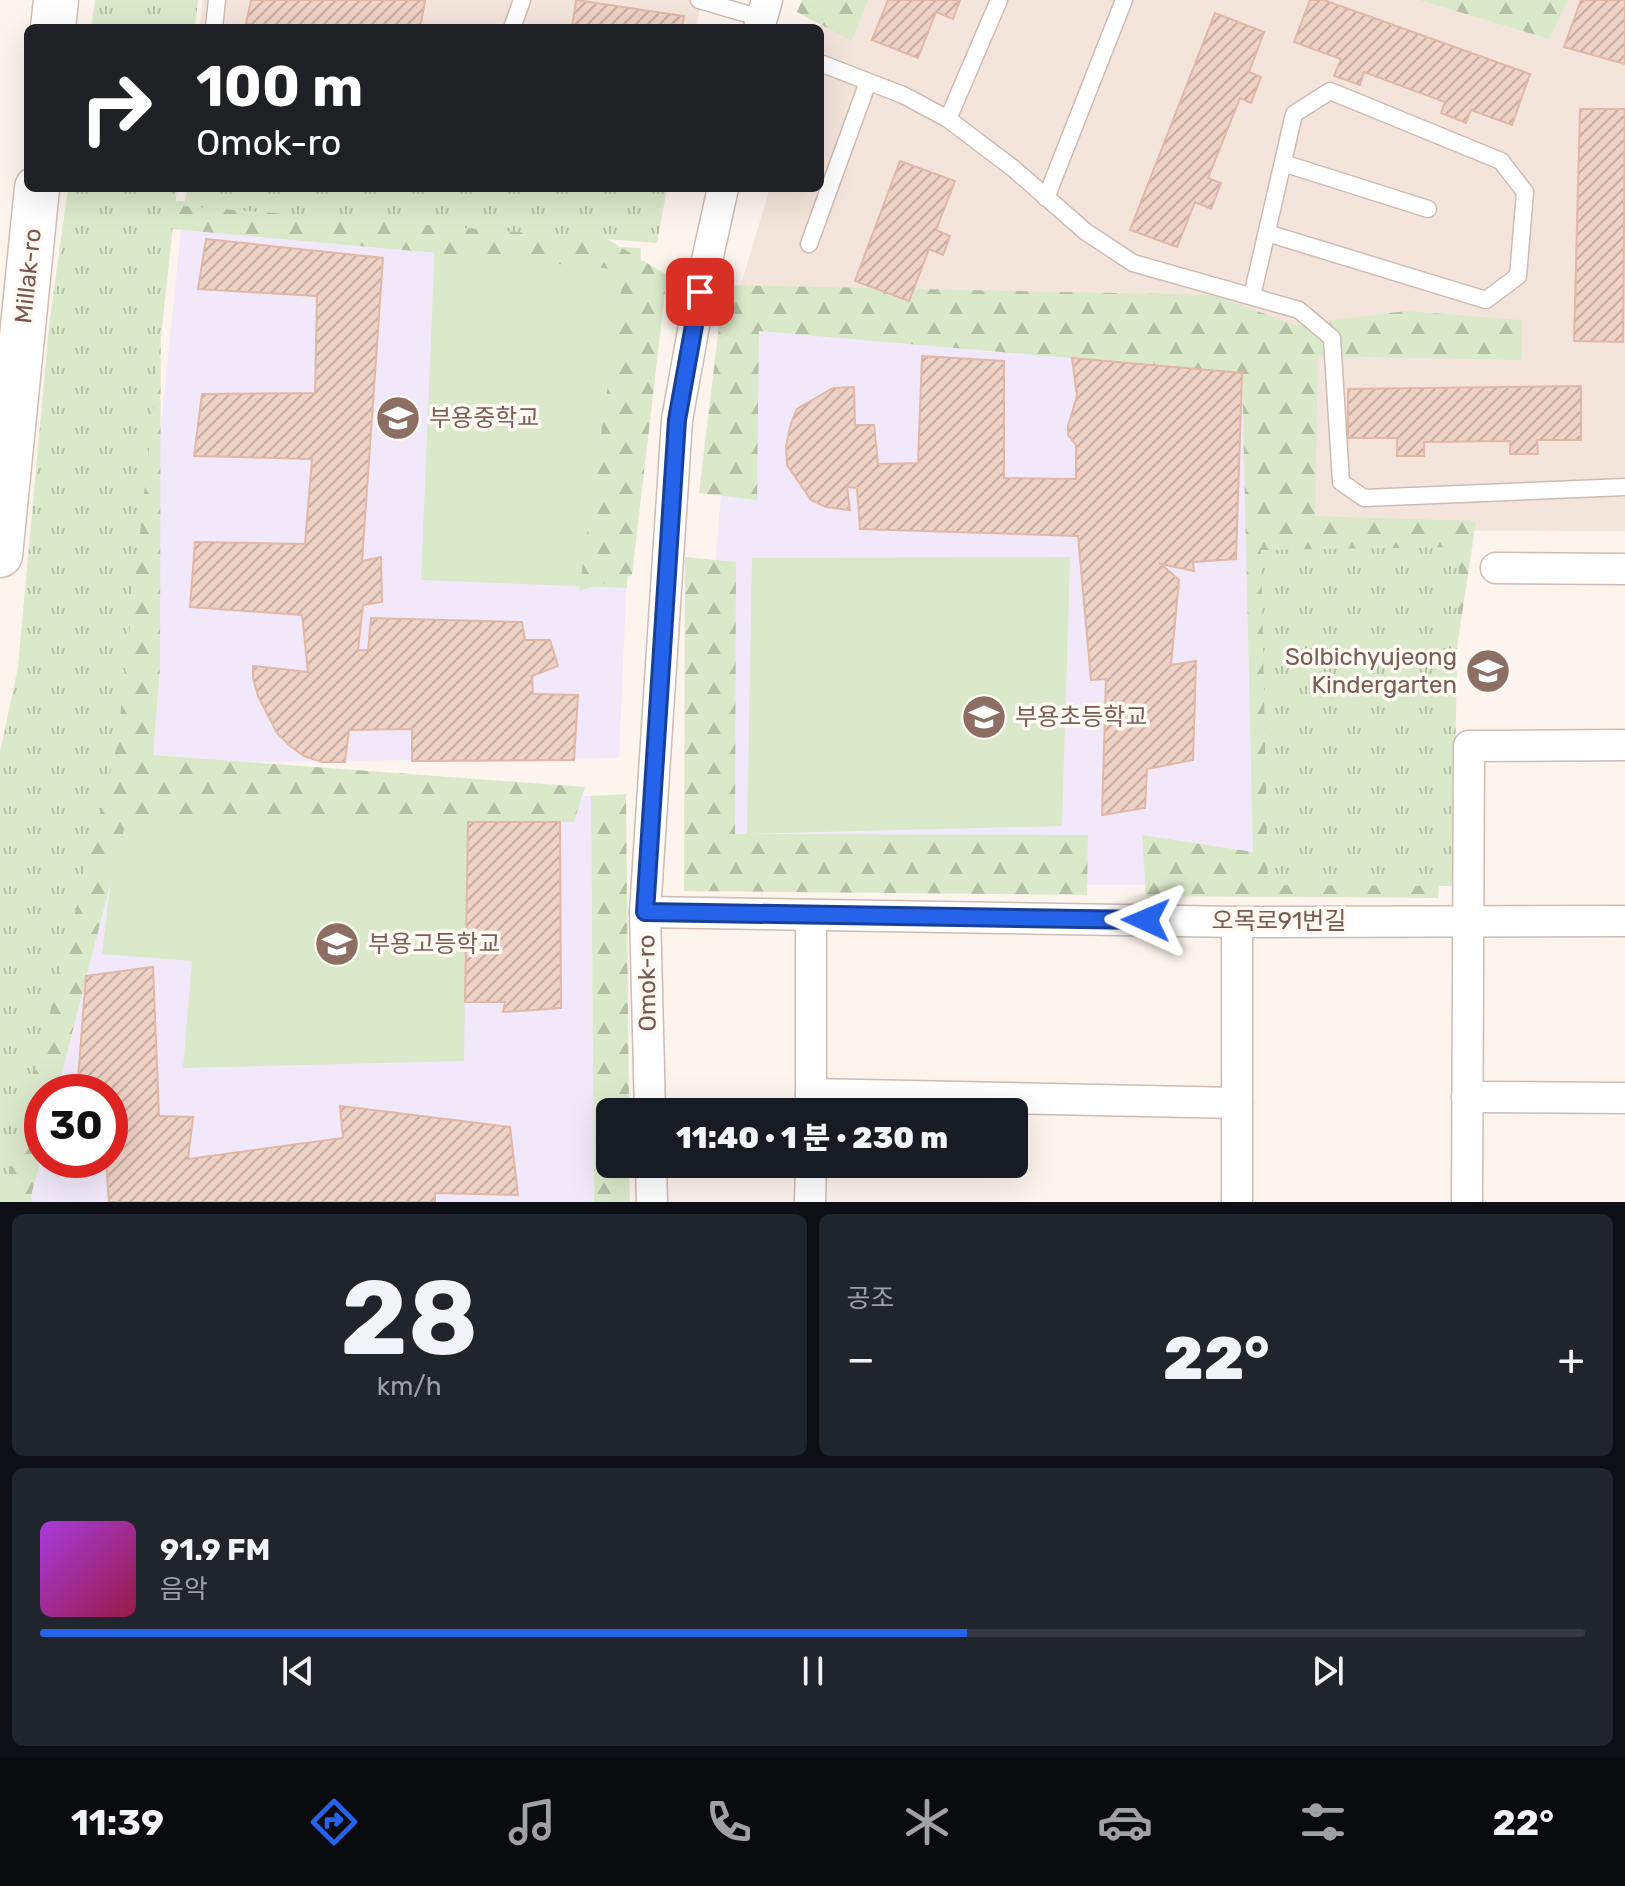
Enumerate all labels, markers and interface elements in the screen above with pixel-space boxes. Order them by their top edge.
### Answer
text: 100 m [196,54,363,120]
icon: right [64,56,168,160]
text: Omok-ro [196,121,342,164]
street label: Millak-ro [9,227,47,325]
pin [666,258,734,326]
icon: arrive [678,270,722,314]
school or university icon: 부용중학교 [374,394,422,442]
place label: 부용중학교 [429,404,539,432]
place label: Solbichyujeong Kindergarten [1285,643,1457,699]
school or university icon: Solbichyujeong Kindergarten [1464,647,1512,695]
school or university icon: 부용초등학교 [960,693,1008,741]
place label: 부용초등학교 [1015,703,1147,731]
position arrow [1104,878,1188,962]
street label: 오목로91번길 [1212,907,1346,935]
school or university icon: 부용고등학교 [313,920,361,968]
place label: 부용고등학교 [368,930,500,958]
street label: Omok-ro [632,934,662,1032]
speed limit sign: 30 [24,1074,128,1178]
text: 11:40 · 1 분 · 230 m [676,1120,948,1156]
text: 28 [340,1257,478,1380]
text: 공조 [847,1283,894,1314]
text: 22° [1163,1323,1270,1394]
text: − [847,1333,875,1385]
text: + [1558,1333,1585,1385]
text: km/h [377,1371,442,1402]
text: 91.9 FM [160,1532,270,1568]
text: 음악 [160,1574,208,1605]
icon: previous [276,1649,320,1693]
icon: pause [791,1649,835,1693]
icon: next [1306,1649,1350,1693]
icon: directions [306,1794,362,1850]
icon: music [504,1794,560,1850]
icon: phone [701,1794,757,1850]
icon: climate [899,1794,955,1850]
icon: car [1097,1794,1153,1850]
icon: filters [1295,1794,1351,1850]
text: 11:39 [71,1801,164,1844]
text: 22° [1492,1801,1554,1844]

